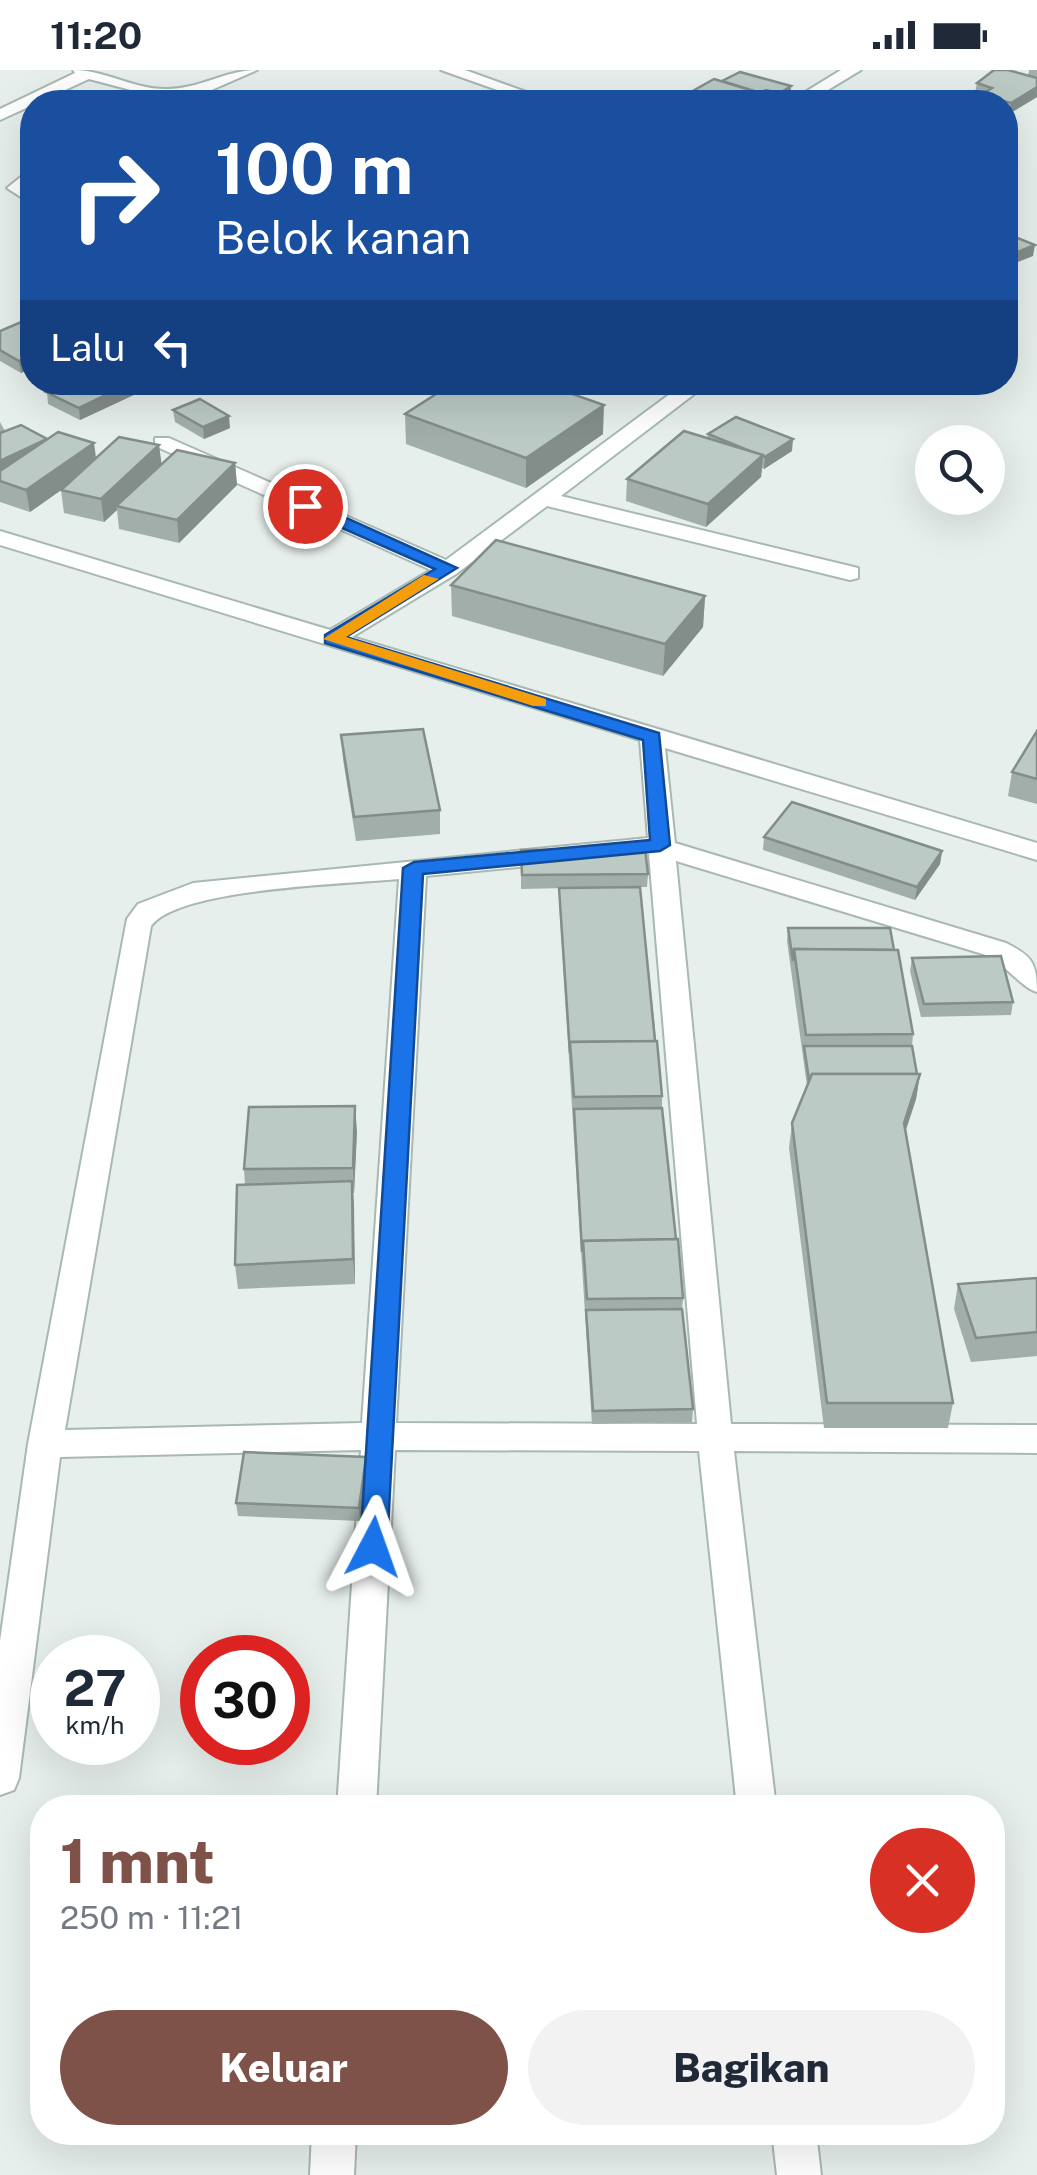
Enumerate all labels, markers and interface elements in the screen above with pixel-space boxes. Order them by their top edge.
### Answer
text: 11:20 [50,13,142,58]
text: 100 m [215,127,413,210]
icon: right [50,130,180,260]
text: Belok kanan [215,211,471,264]
icon: left [145,320,200,375]
text: Lalu [50,325,125,370]
map controls [915,425,1005,515]
button: search [915,425,1005,515]
pin [263,464,348,549]
icon: arrive [278,479,333,534]
position arrow [321,1495,425,1599]
speed limit sign: 30 [180,1635,310,1765]
text: 27 [63,1658,127,1717]
text: km/h [66,1710,124,1740]
text: 1 mnt [60,1826,215,1897]
button: close [870,1828,975,1933]
text: 250 m · 11:21 [60,1899,243,1936]
button: Keluar [60,2010,508,2125]
button: Bagikan [528,2010,975,2125]

